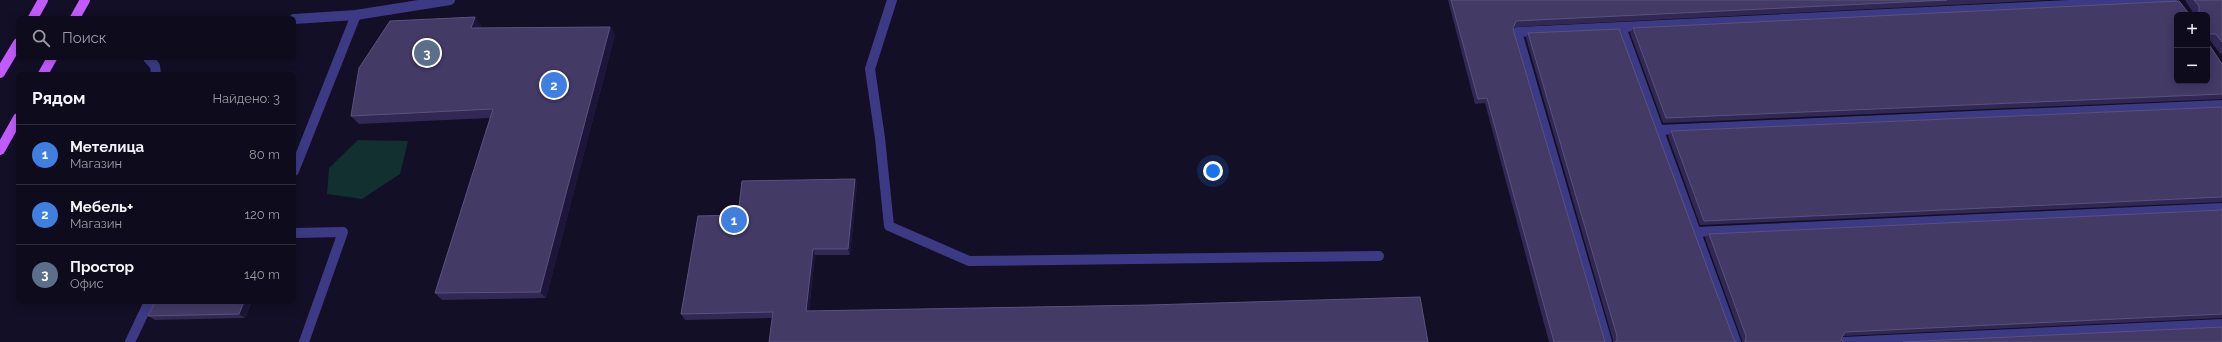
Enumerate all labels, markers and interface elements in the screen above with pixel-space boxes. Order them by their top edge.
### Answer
map controls [2174,12,2210,84]
button: + [2174,12,2210,48]
search box [16,16,296,60]
icon: search [30,27,52,49]
text: Поиск [62,29,107,47]
pin: 3 [414,38,440,68]
button: − [2174,48,2210,84]
pin: 2 [541,70,567,100]
text: Рядом [32,88,85,108]
text: Найдено: 3 [212,91,280,106]
text: Метелица [70,138,144,156]
text: 1 [42,147,48,162]
text: 80 m [249,147,280,162]
text: Магазин [70,156,122,171]
your location [1203,161,1223,181]
text: Мебель+ [70,198,133,216]
pin: 1 [721,205,747,235]
text: 2 [41,207,49,222]
text: 120 m [244,207,280,222]
text: Магазин [70,216,122,231]
text: Простор [70,258,134,276]
text: 3 [41,267,49,282]
text: 140 m [244,267,280,282]
text: Офис [70,276,104,291]

